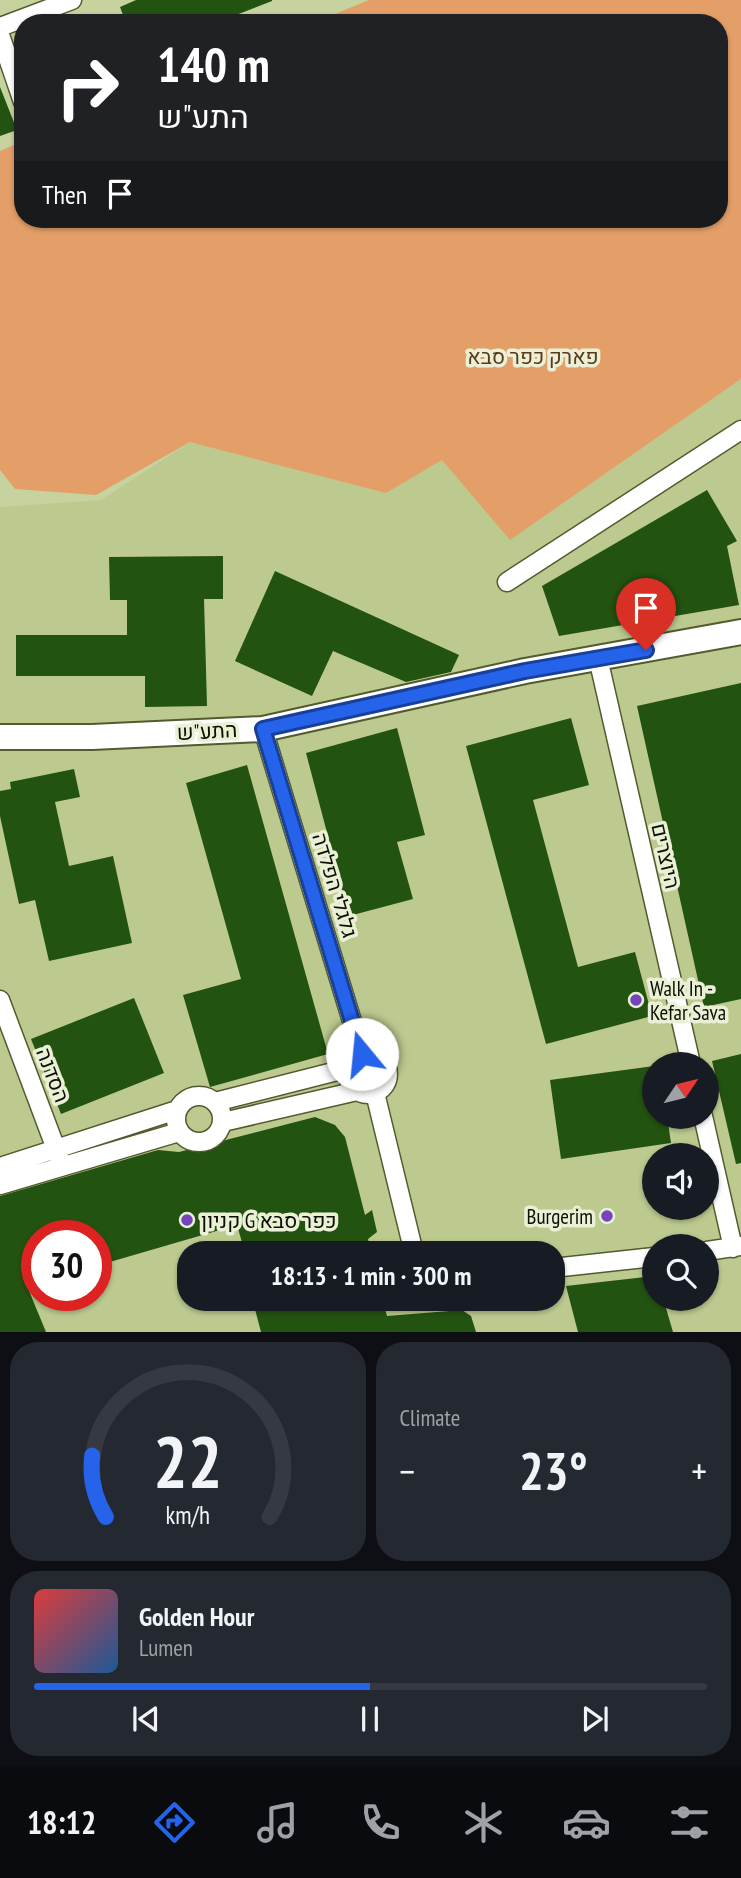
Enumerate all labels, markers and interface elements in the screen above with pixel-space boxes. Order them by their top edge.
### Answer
text: 140 m [157,32,270,96]
icon: right [42,42,133,133]
text: התע"ש [157,95,249,137]
icon: arrive [101,175,139,213]
text: Then [42,178,87,211]
park label: פארק כפר סבא [467,343,599,370]
pin [616,578,676,650]
icon: arrive [627,589,665,627]
street label: התע"ש [176,716,238,746]
street label: היוצרים [645,821,687,891]
street label: גלגלי הפלדה [306,829,364,941]
place label: Walk In - Kefar Sava [650,975,726,1026]
marker: Walk In - Kefar Sava [628,992,644,1008]
position arrow [325,1017,399,1091]
street label: הסדנה [30,1044,76,1106]
north arrow [642,1052,719,1129]
map controls [642,1052,719,1311]
button: sound [642,1143,719,1220]
place label: Burgerim [527,1203,593,1230]
place label: קניון G כפר סבא [201,1207,337,1234]
marker: Burgerim [599,1208,615,1224]
marker: קניון G כפר סבא [179,1212,195,1228]
speed limit sign: 30 [21,1220,112,1311]
button: search [642,1234,719,1311]
text: 18:13 · 1 min · 300 m [271,1259,471,1292]
text: Climate [400,1403,460,1432]
text: 22 [153,1414,223,1508]
text: 23° [519,1437,588,1504]
text: − [400,1446,415,1495]
text: + [691,1446,707,1495]
text: km/h [166,1499,210,1531]
text: Golden Hour [139,1600,254,1633]
text: Lumen [139,1633,193,1662]
icon: previous [127,1700,165,1738]
icon: pause [351,1700,389,1738]
icon: next [576,1700,614,1738]
icon: directions [150,1798,199,1847]
icon: music [253,1798,302,1847]
icon: phone [356,1798,405,1847]
icon: climate [459,1798,508,1847]
icon: car [562,1798,611,1847]
icon: filters [665,1798,714,1847]
text: 18:12 [27,1801,96,1843]

